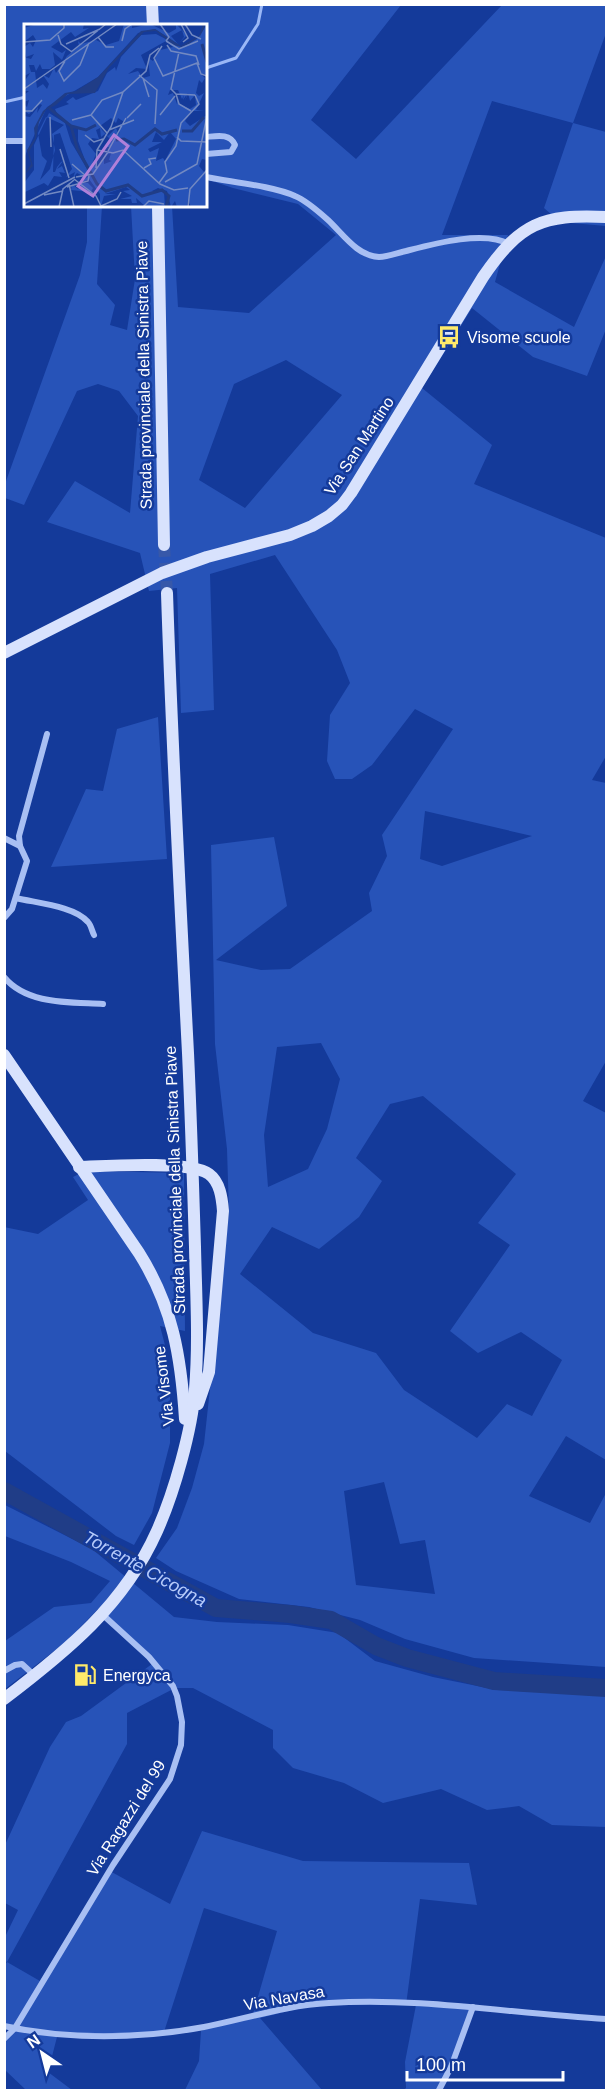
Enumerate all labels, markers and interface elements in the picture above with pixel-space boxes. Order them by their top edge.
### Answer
inset map [24,24,207,207]
street label: Strada provinciale della Sinistra Piave [133,240,155,509]
bus stop icon: Visome scuole [436,324,462,350]
place label: Visome scuole [467,329,571,346]
street label: Via San Martino [321,394,397,498]
street label: Strada provinciale della Sinistra Piave [162,1045,188,1315]
street label: Via Visome [151,1345,177,1427]
water label: Torrente Cicogna [80,1527,210,1611]
fuel station icon: Energyca [72,1662,98,1688]
place label: Energyca [103,1667,171,1684]
street label: Via Ragazzi del 99 [84,1757,169,1879]
street label: Via Navasa [242,1983,326,2013]
north arrow [12,2023,72,2083]
text: N [24,2031,43,2051]
scale bar [407,2044,563,2082]
text: 100 m [416,2055,466,2075]

